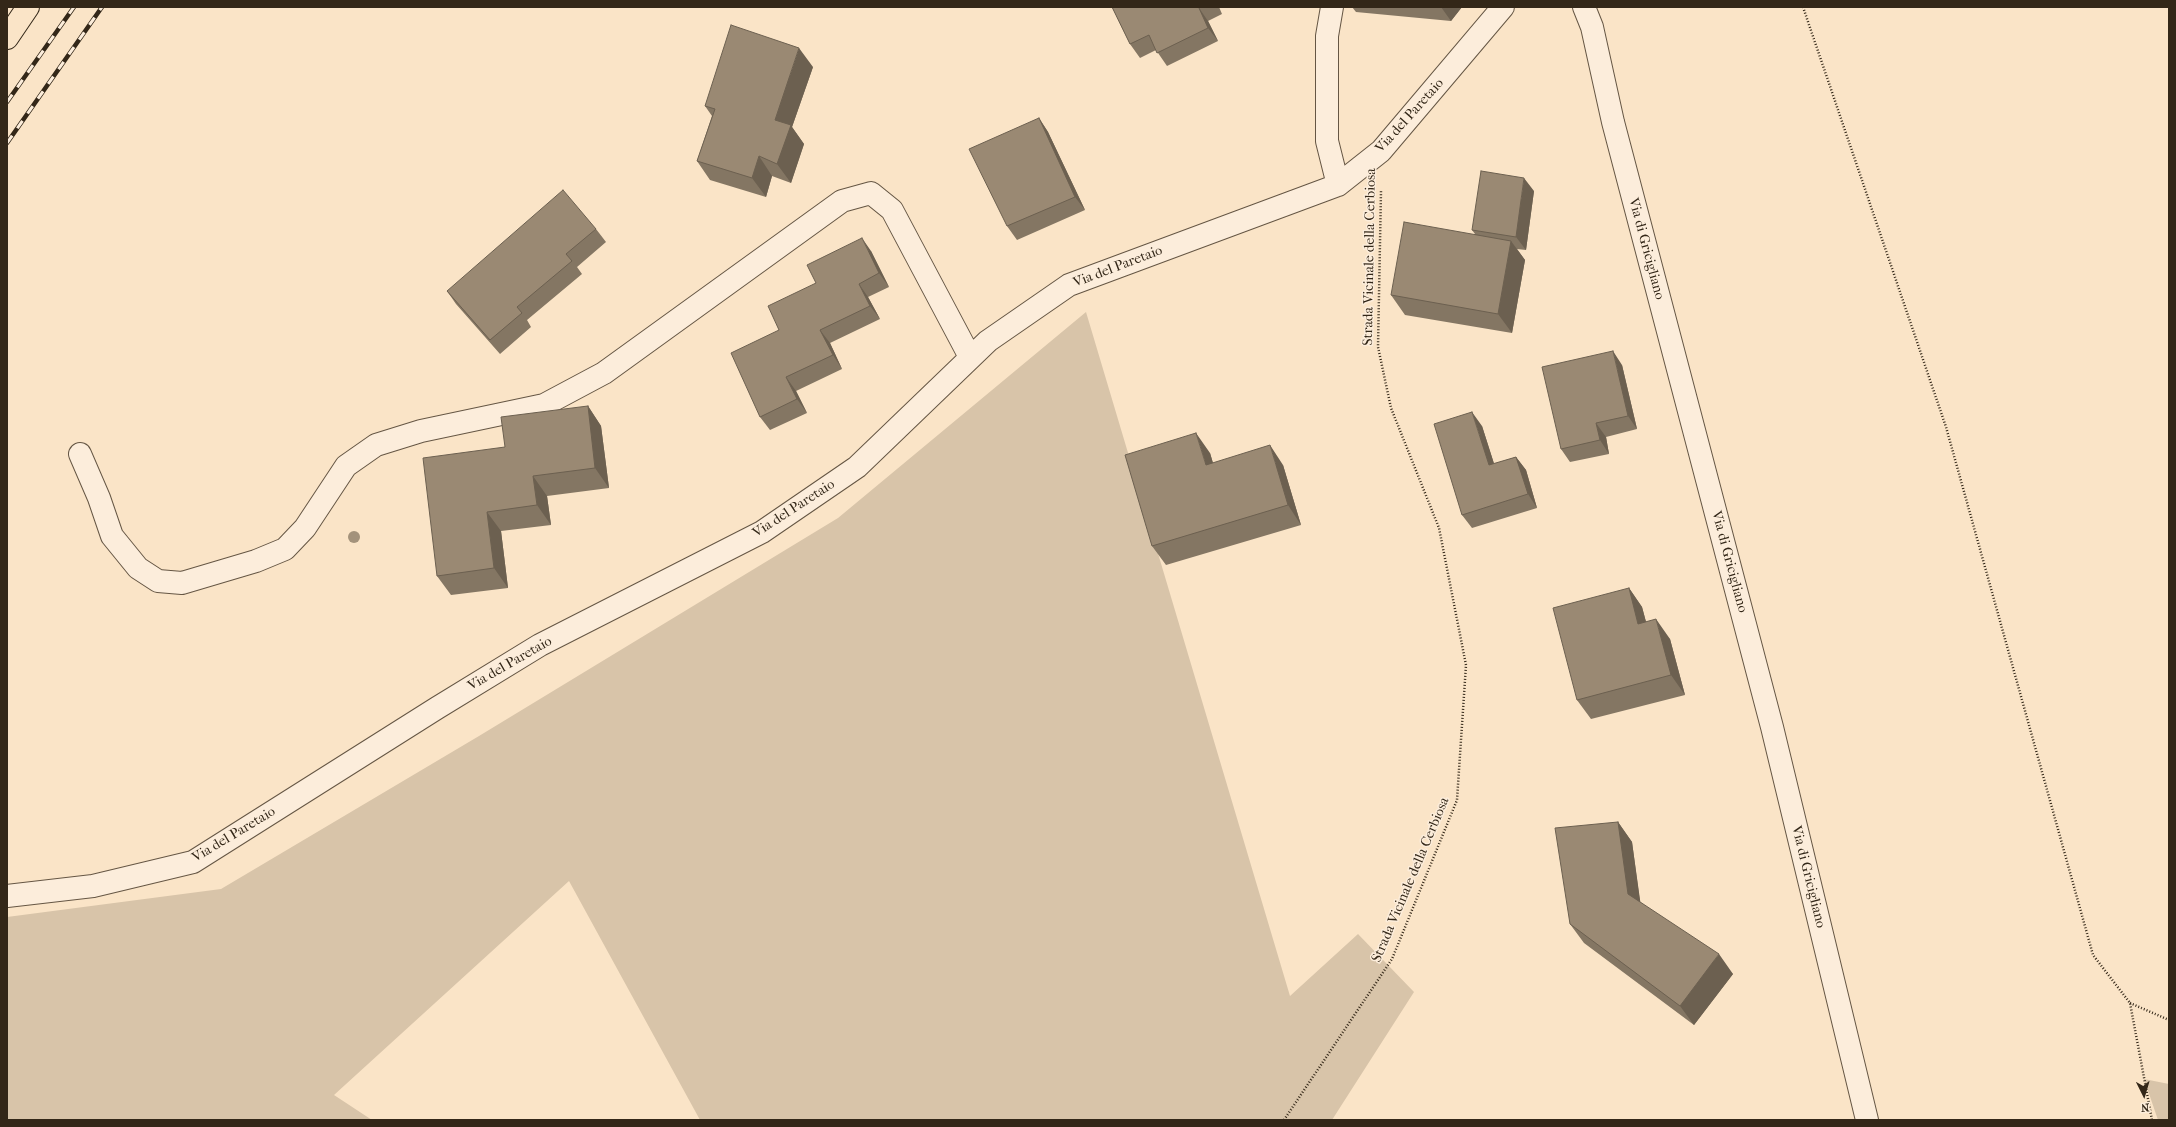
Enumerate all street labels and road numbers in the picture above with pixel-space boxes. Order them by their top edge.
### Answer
street label: Via del Paretaio [1372,75,1448,157]
street label: Strada Vicinale della Cerbiosa [1360,168,1380,346]
street label: Via di Gricigliano [1624,196,1668,302]
street label: Via del Paretaio [1071,242,1165,292]
street label: Via del Paretaio [750,476,838,542]
street label: Via di Gricigliano [1707,509,1751,615]
street label: Via del Paretaio [465,633,555,695]
street label: Strada Vicinale della Cerbiosa [1369,795,1453,965]
street label: Via del Paretaio [189,804,279,866]
street label: Via di Gricigliano [1787,824,1829,930]

